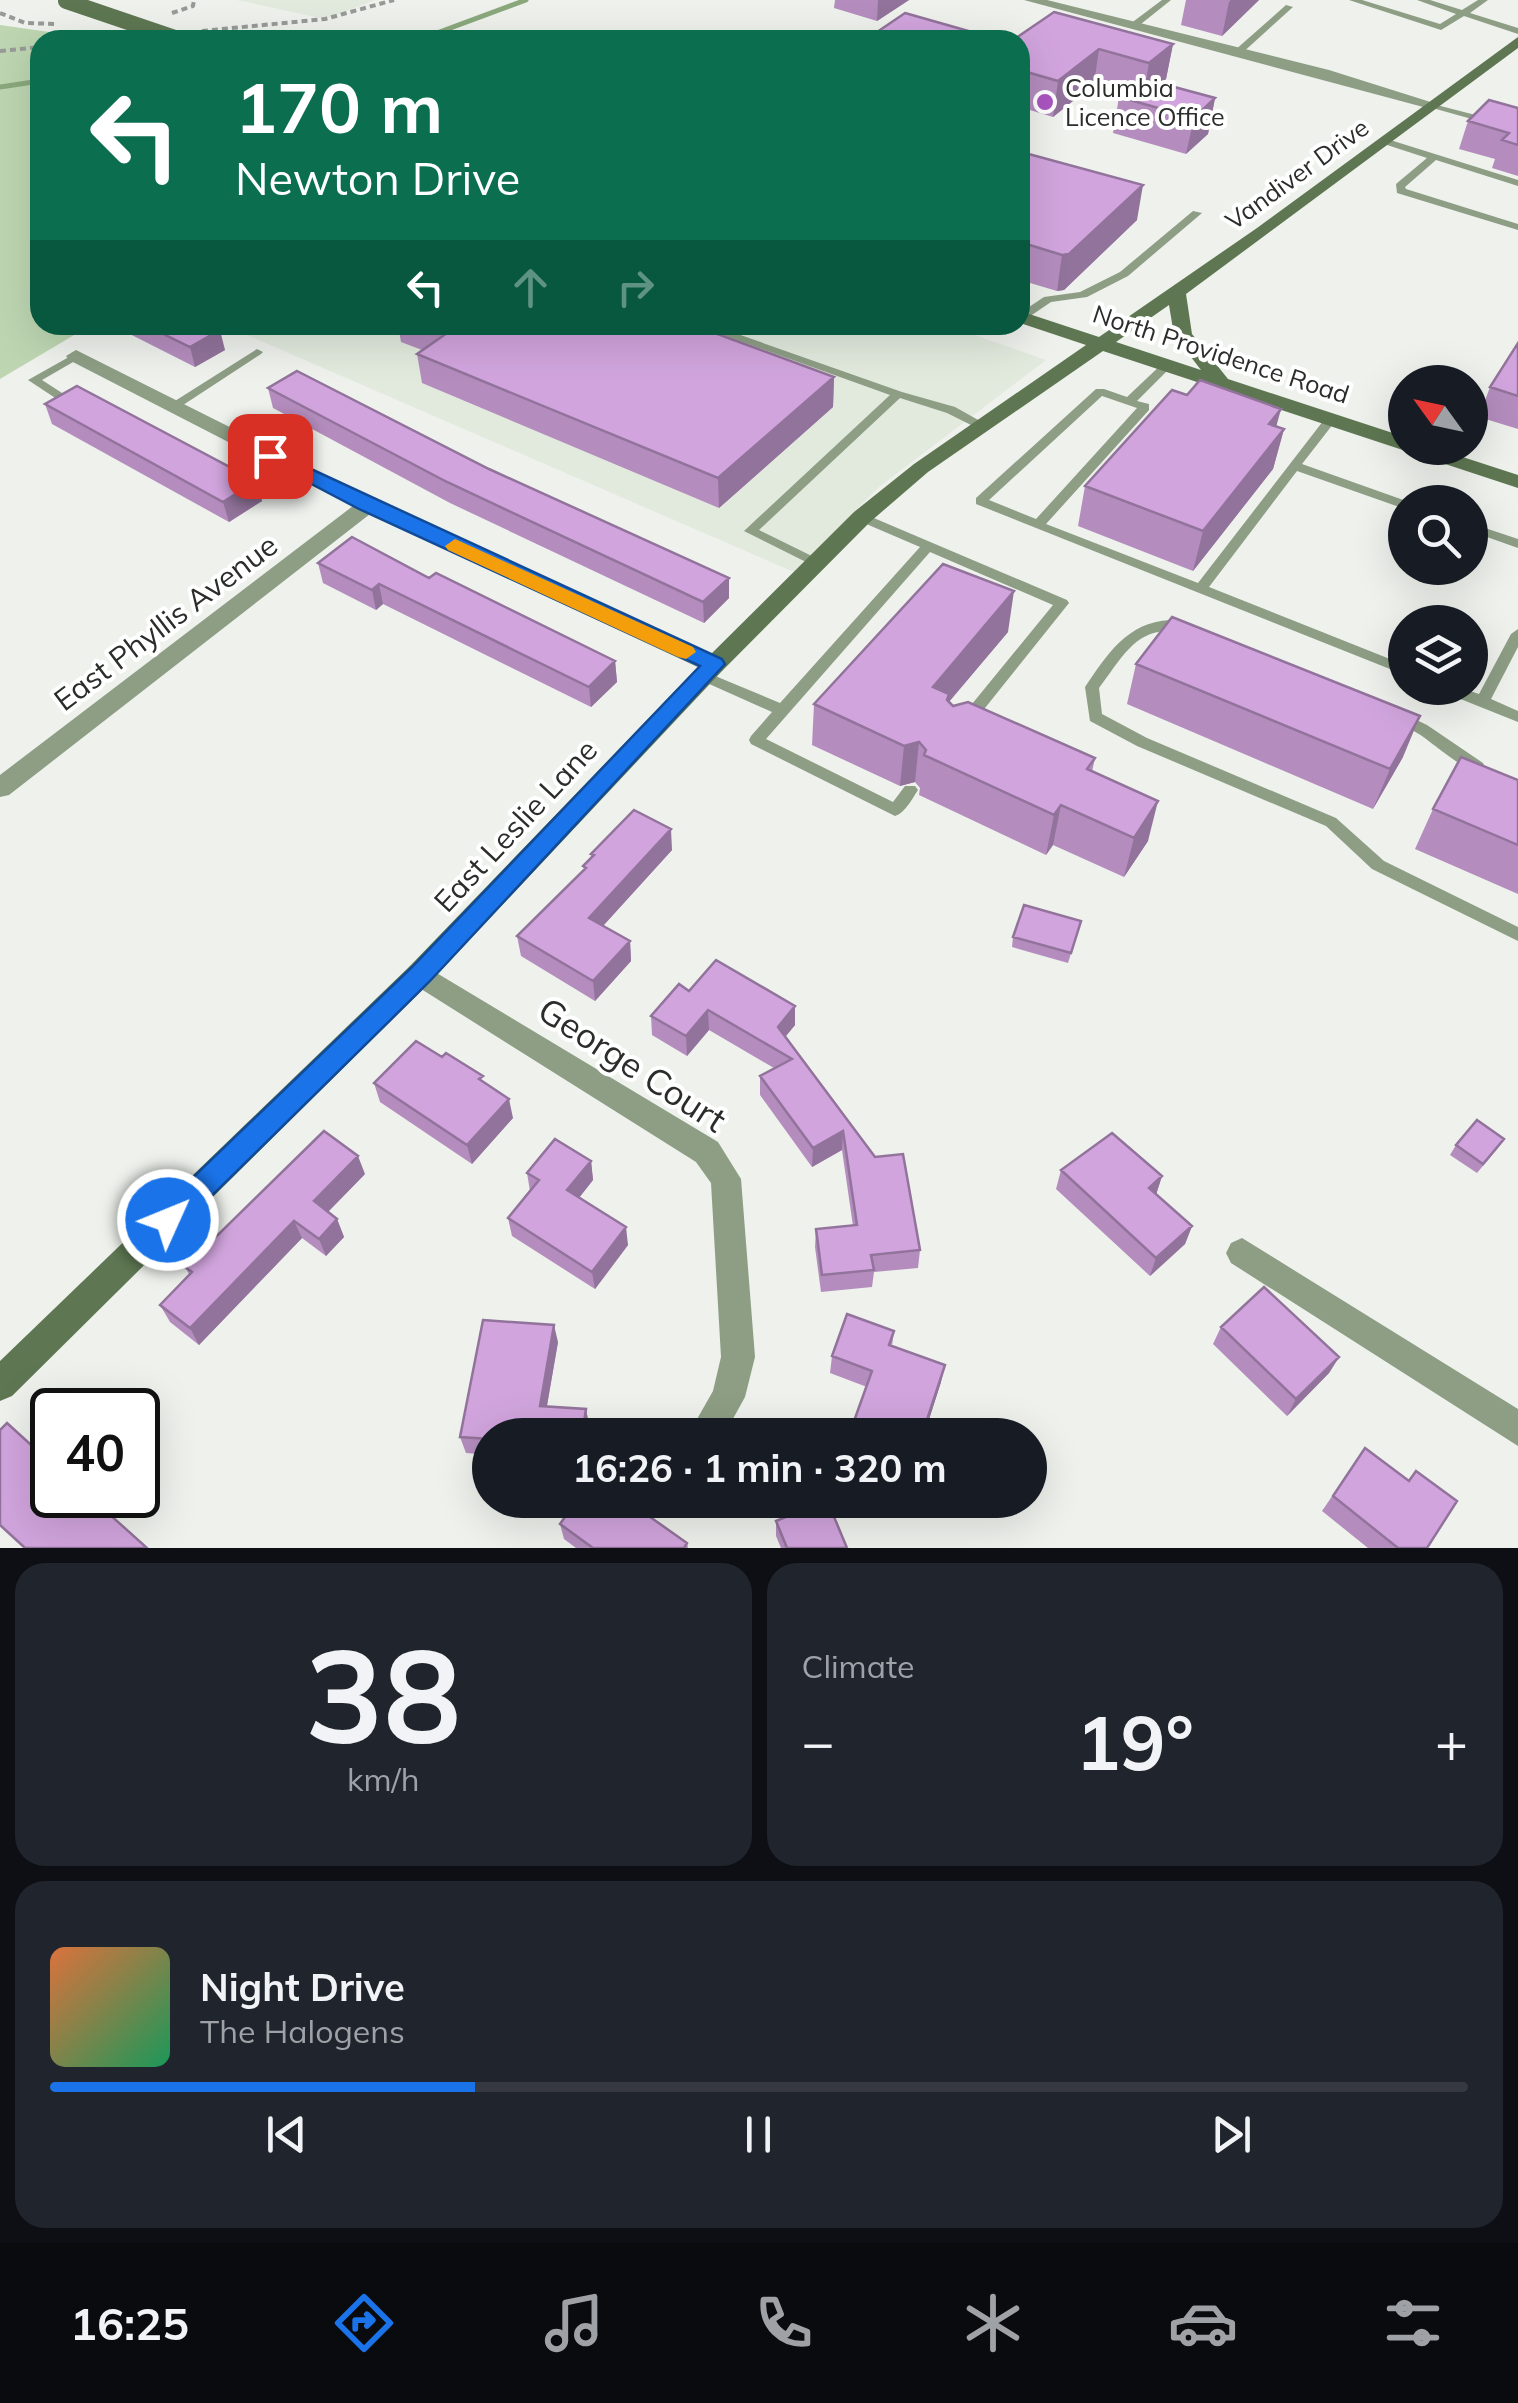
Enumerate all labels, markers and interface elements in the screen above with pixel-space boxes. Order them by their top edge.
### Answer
text: 170 m [235,63,443,151]
icon: left [70,70,200,200]
place label: Columbia Licence Office [1065,72,1225,132]
marker: Columbia Licence Office [1034,91,1056,113]
street label: Vandiver Drive [1219,111,1374,236]
text: Newton Drive [235,150,520,206]
icon: left [398,260,453,315]
icon: ahead [503,260,558,315]
icon: right [608,260,663,315]
street label: North Providence Road [1089,297,1353,410]
north arrow [1388,365,1488,465]
map controls [1388,365,1488,705]
pin [228,414,313,499]
icon: arrive [243,429,298,484]
button: search [1388,485,1488,585]
street label: East Phyllis Avenue [46,526,285,719]
button: layers [1388,605,1488,705]
street label: East Leslie Lane [425,731,605,920]
street label: George Court [530,987,735,1141]
position arrow [116,1168,220,1272]
speed limit sign: 40 [30,1388,160,1518]
text: 16:26 · 1 min · 320 m [572,1444,947,1492]
text: 38 [305,1612,461,1776]
text: Climate [802,1646,914,1686]
text: 19° [1076,1695,1194,1789]
text: − [802,1707,835,1776]
text: + [1435,1707,1468,1776]
text: km/h [347,1759,419,1799]
text: Night Drive [200,1963,405,2011]
text: The Halogens [200,2011,405,2051]
icon: previous [259,2107,314,2162]
icon: pause [731,2107,786,2162]
icon: next [1204,2107,1259,2162]
icon: directions [329,2288,399,2358]
icon: music [539,2288,609,2358]
icon: phone [749,2288,819,2358]
icon: climate [958,2288,1028,2358]
icon: car [1168,2288,1238,2358]
icon: filters [1378,2288,1448,2358]
text: 16:25 [70,2295,189,2351]

